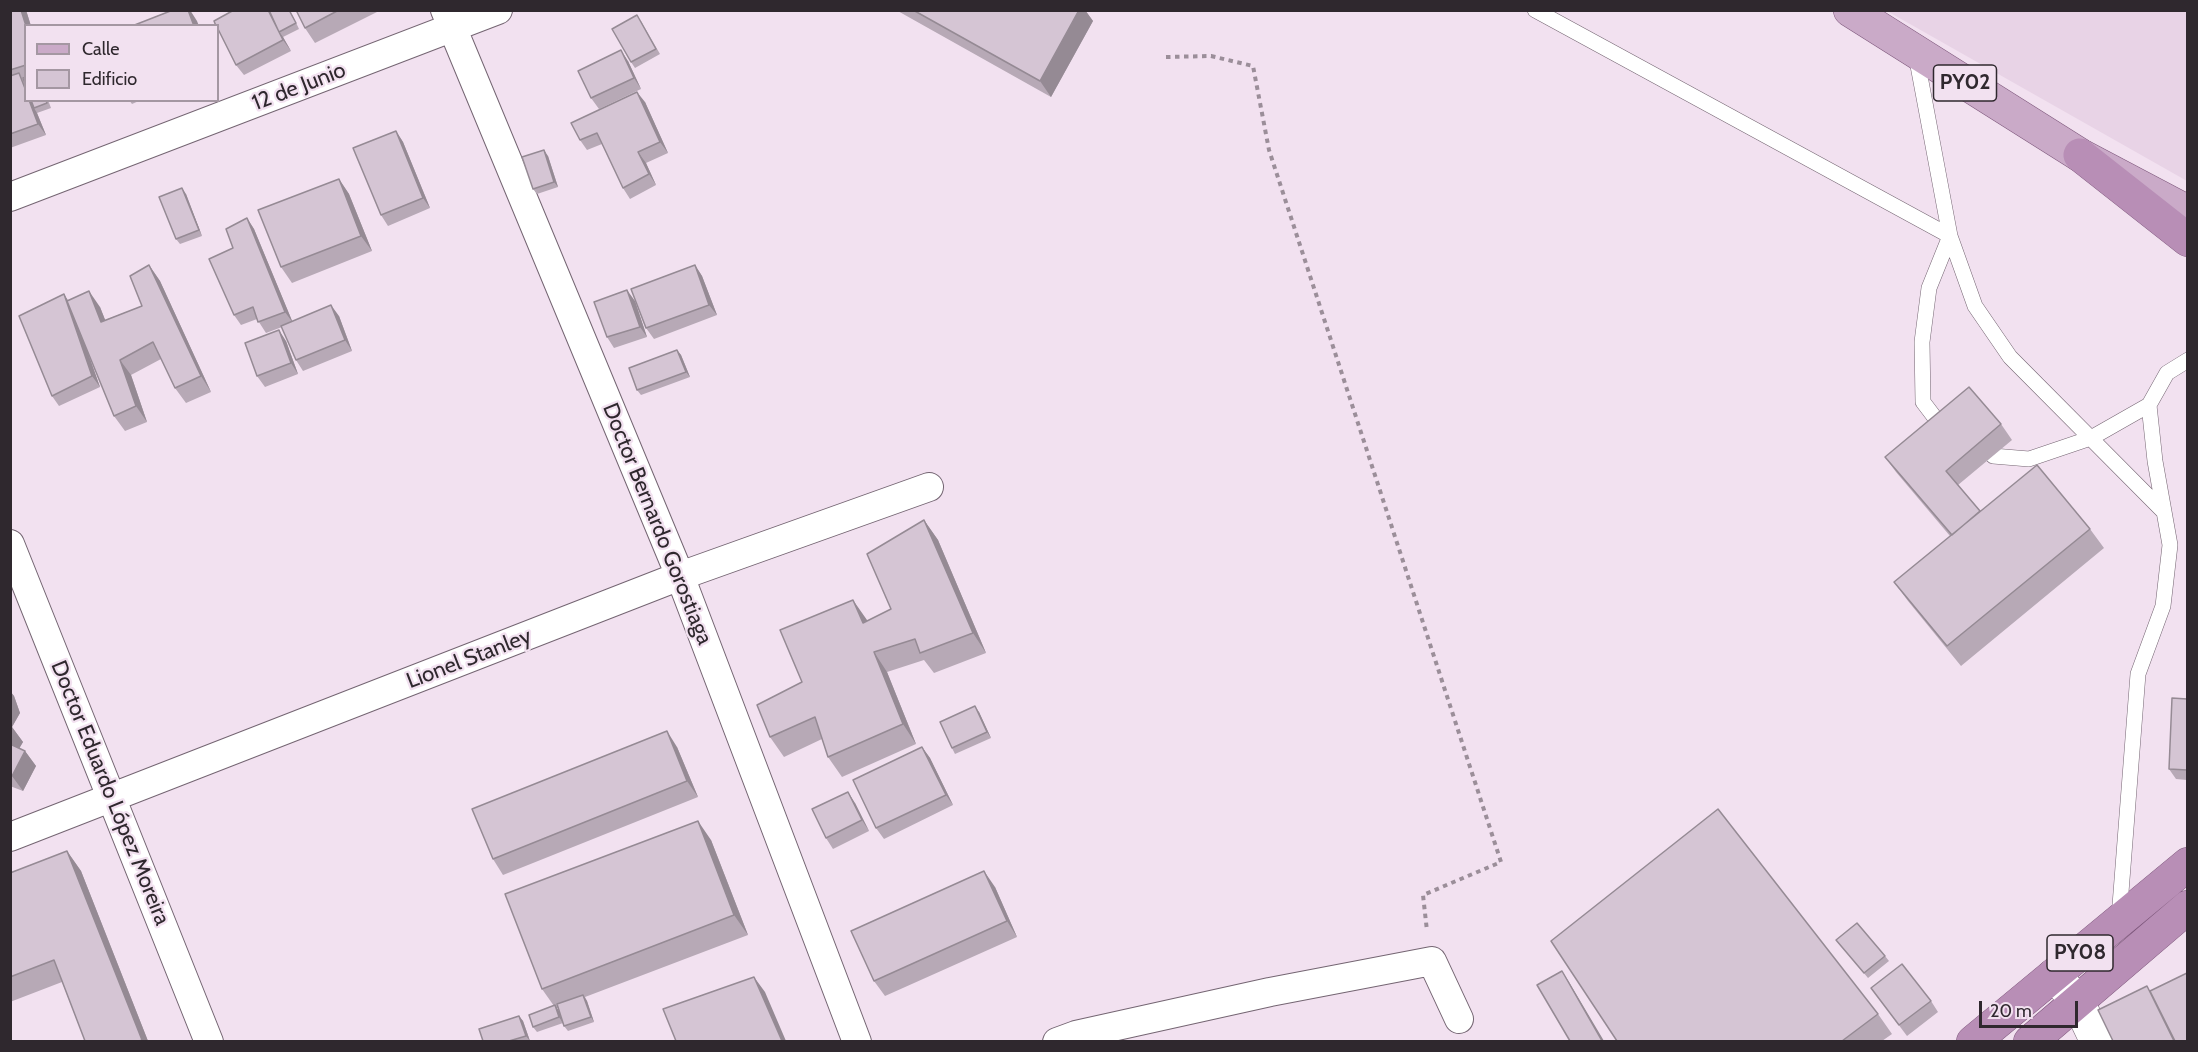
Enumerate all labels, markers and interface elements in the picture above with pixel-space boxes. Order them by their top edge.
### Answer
legend [24,24,219,102]
text: Calle [82,38,119,60]
street label: 12 de Junio [249,57,349,117]
road number: PY02 [1934,65,1996,101]
text: Edificio [82,68,137,90]
street label: Doctor Bernardo Gorostiaga [596,399,718,649]
street label: Lionel Stanley [403,623,535,695]
street label: Doctor Eduardo López Moreira [45,657,175,929]
road number: PY08 [2047,935,2113,971]
scale bar [1982,989,2081,1027]
text: 20 m [1990,1000,2032,1022]

